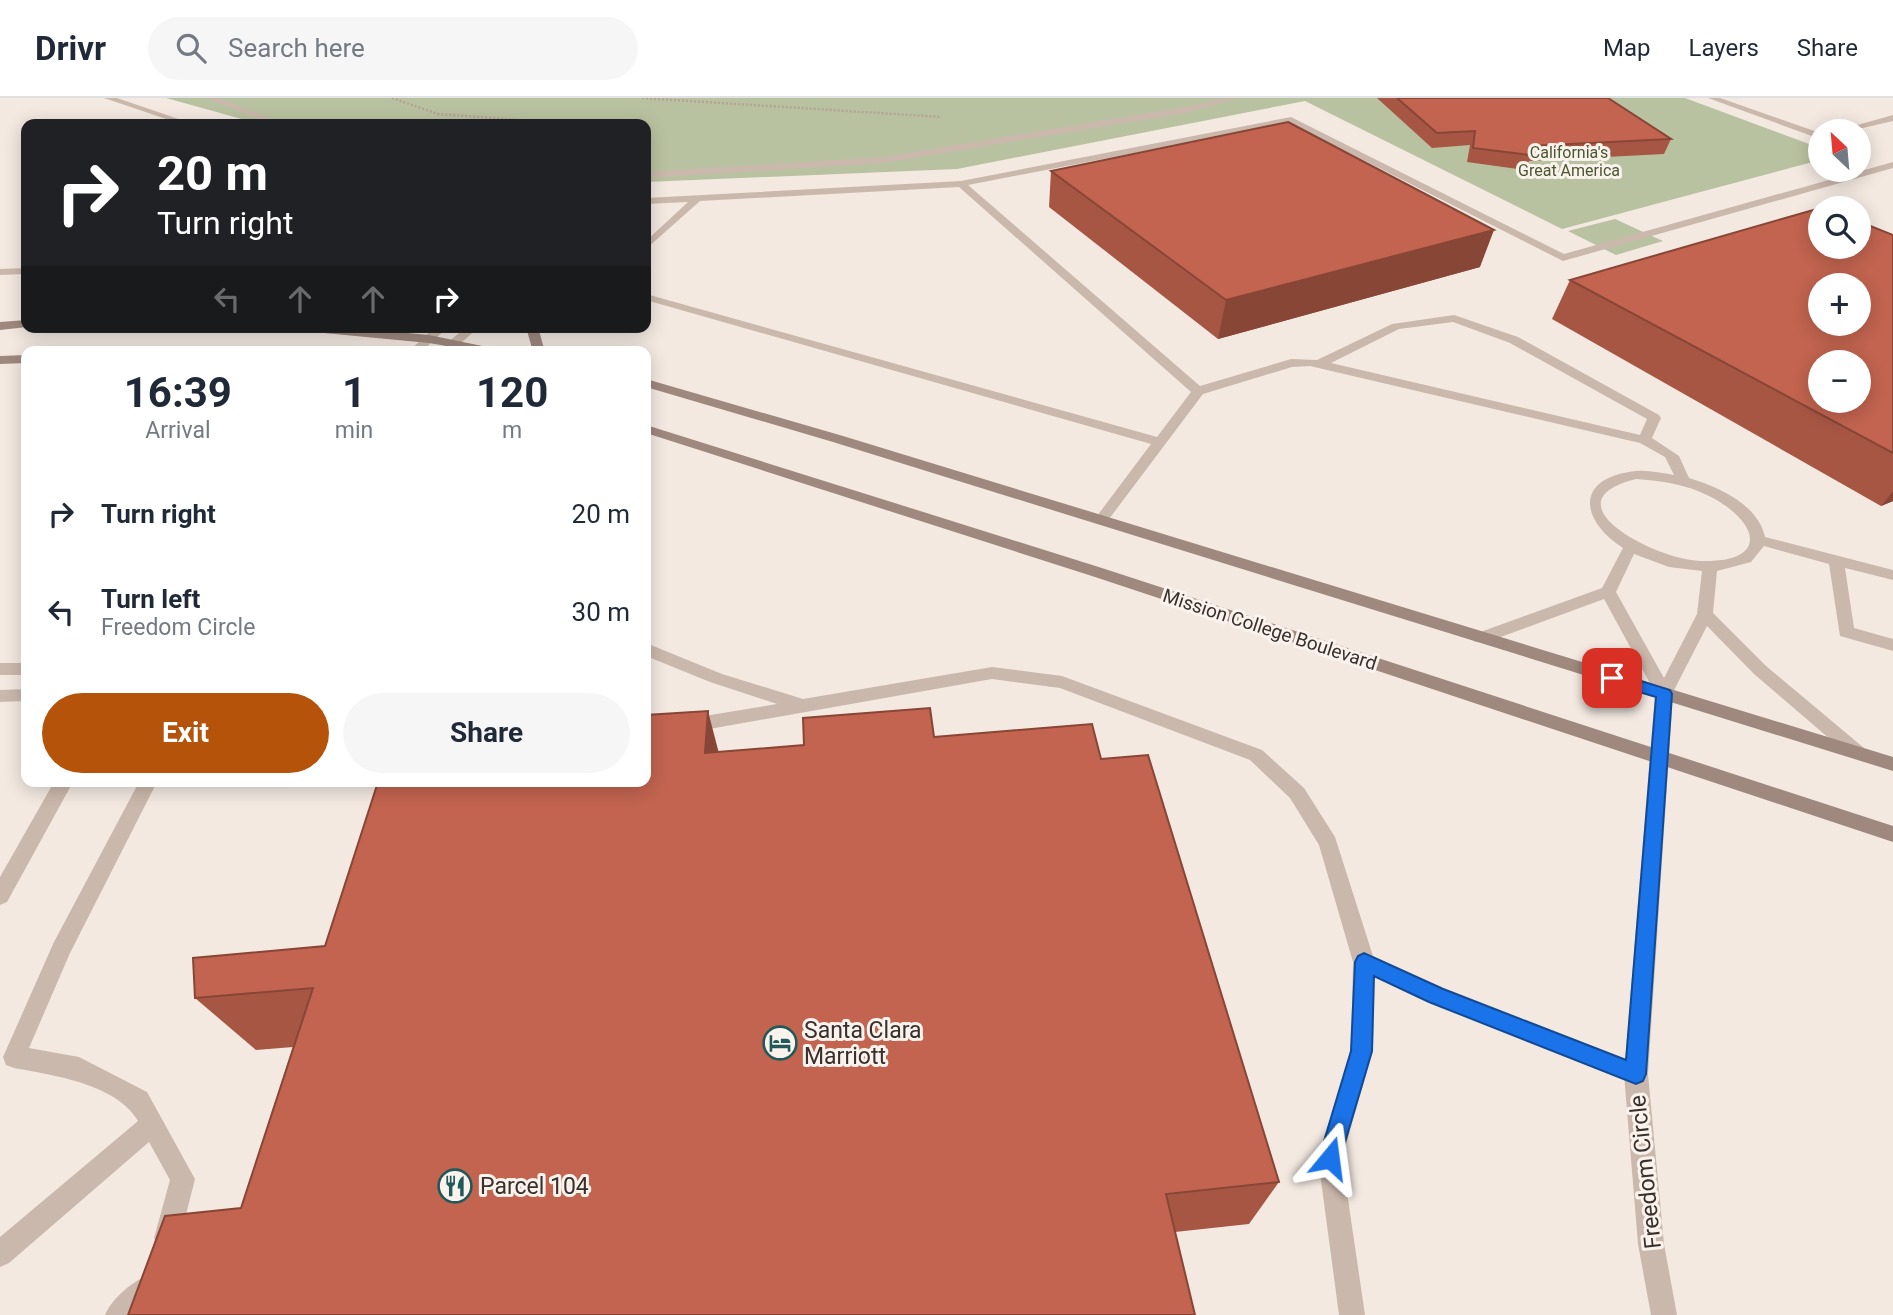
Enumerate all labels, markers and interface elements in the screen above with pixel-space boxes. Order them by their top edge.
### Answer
search box [148,17,638,80]
text: Drivr [35,29,106,68]
icon: search [172,29,210,67]
text: Search here [228,33,365,63]
text: Map [1603,34,1651,62]
text: Layers [1689,34,1759,62]
text: Share [1797,34,1858,62]
north arrow [1808,119,1871,182]
map controls [1808,119,1871,413]
park label: California's Great America [1518,143,1620,180]
text: 20 m [157,145,268,202]
icon: right [42,147,133,238]
button: search [1808,196,1871,259]
text: Turn right [157,204,293,242]
button: + [1808,273,1871,336]
icon: left [208,280,246,318]
icon: ahead [281,280,319,318]
icon: ahead [354,280,392,318]
icon: right [427,280,465,318]
button: − [1808,350,1871,413]
text: 16:39 [124,368,232,417]
text: 1 [342,368,366,417]
text: 120 [476,368,548,417]
text: Arrival [145,417,211,444]
text: min [335,417,373,444]
text: m [502,417,522,444]
icon: right [42,495,80,533]
text: Turn right [101,499,216,529]
text: 20 m [572,499,630,529]
text: Turn left [101,584,200,614]
street label: Mission College Boulevard [1160,584,1380,675]
icon: left [42,593,80,631]
text: 30 m [572,597,630,627]
text: Freedom Circle [101,614,255,641]
pin [1582,648,1642,708]
icon: arrive [1593,659,1631,697]
button: Exit [42,693,329,773]
button: Share [343,693,630,773]
place label: Santa Clara Marriott [804,1017,922,1070]
hotel icon: Santa Clara Marriott [761,1024,799,1062]
street label: Freedom Circle [1624,1094,1667,1250]
position arrow [1293,1121,1367,1195]
restaurant icon: Parcel 104 [436,1167,474,1205]
place label: Parcel 104 [480,1173,589,1200]

